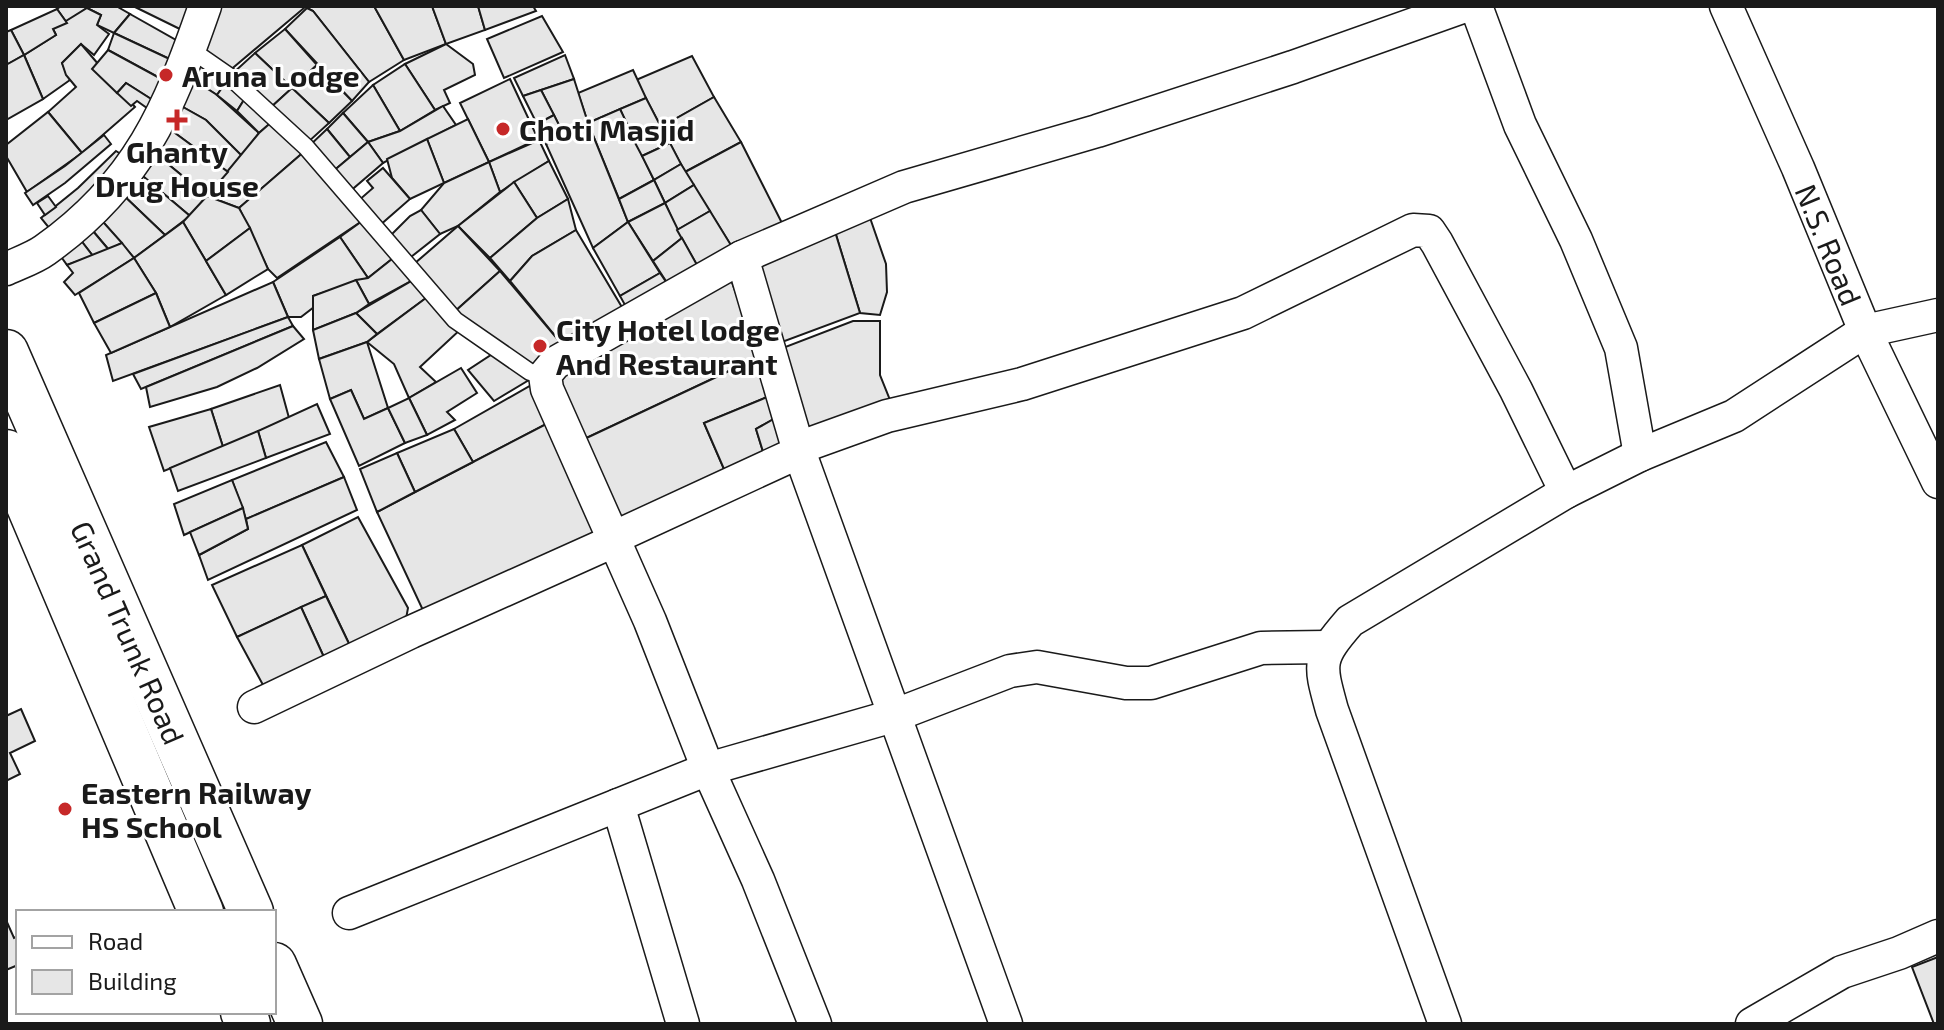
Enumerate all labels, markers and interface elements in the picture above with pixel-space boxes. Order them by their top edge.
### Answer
place label: Aruna Lodge [182,57,360,93]
marker: Aruna Lodge [157,66,175,84]
marker: Ghanty Drug House [168,111,186,129]
place label: Choti Masjid [519,111,694,147]
marker: Choti Masjid [494,120,512,138]
place label: Ghanty Drug House [95,133,259,203]
street label: N.S. Road [1789,179,1870,310]
place label: City Hotel lodge And Restaurant [556,311,780,381]
marker: City Hotel lodge And Restaurant [531,337,549,355]
street label: Grand Trunk Road [64,515,193,750]
place label: Eastern Railway HS School [81,774,311,844]
marker: Eastern Railway HS School [56,800,74,818]
legend [16,910,276,1014]
text: Road [88,926,143,955]
text: Building [88,966,177,995]

